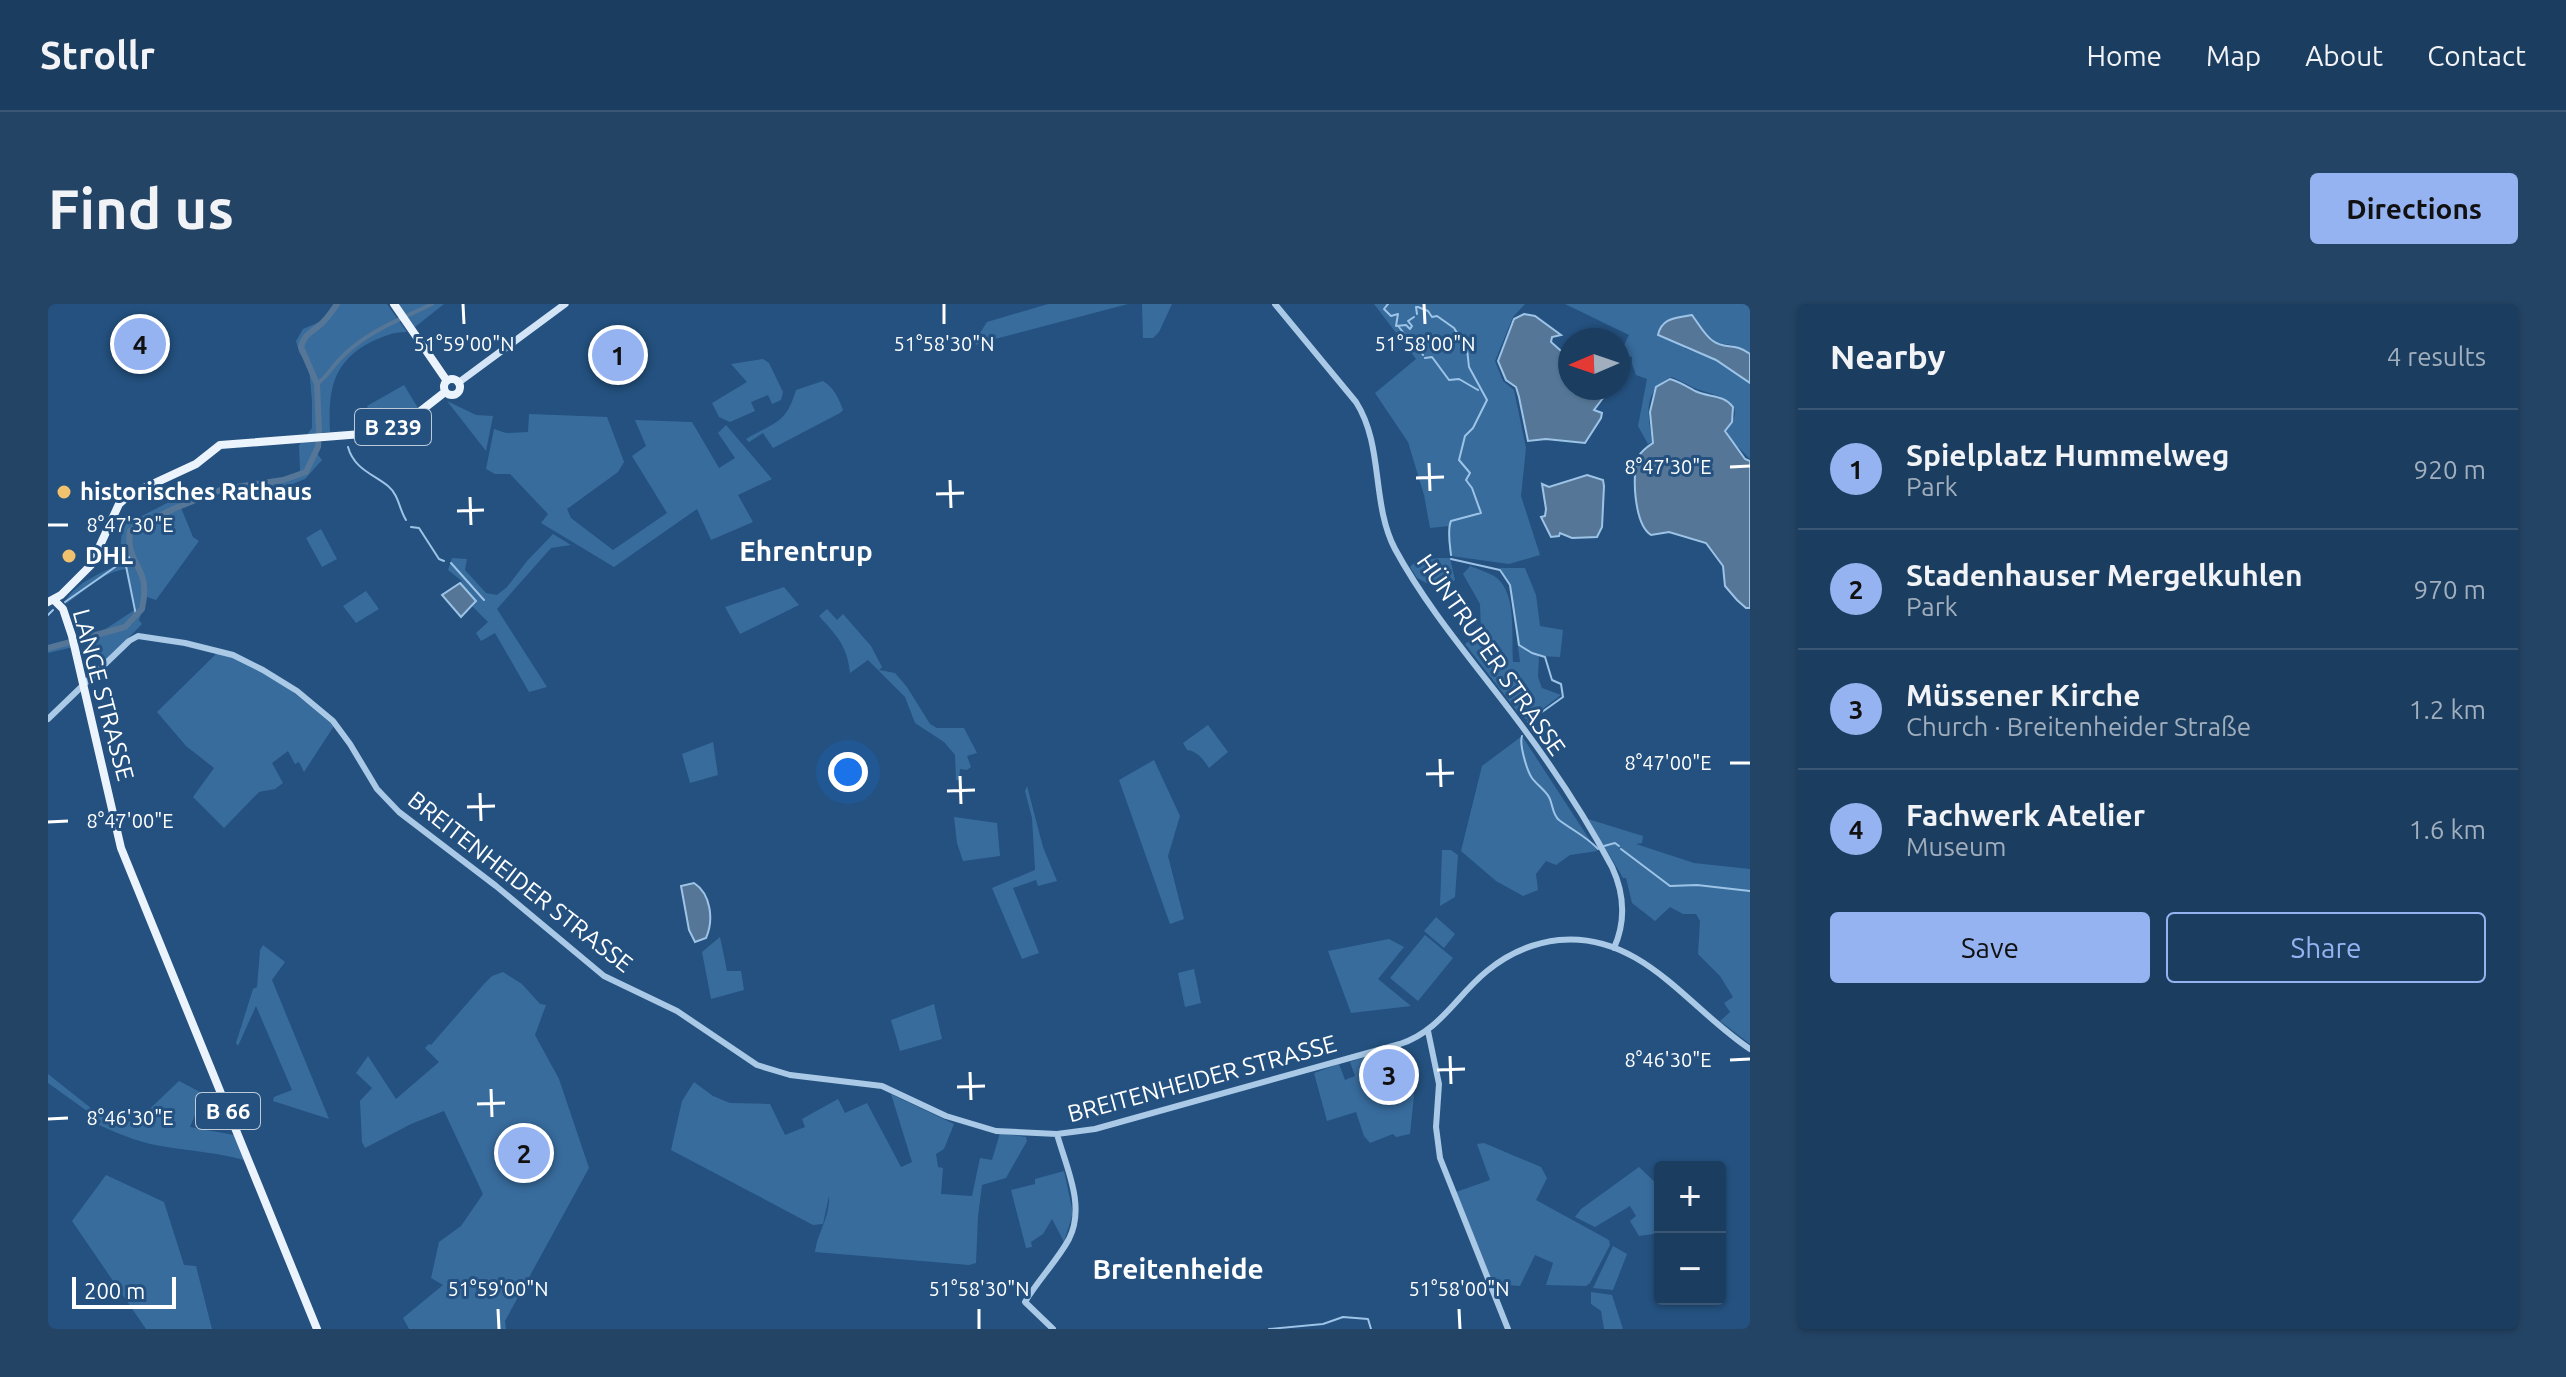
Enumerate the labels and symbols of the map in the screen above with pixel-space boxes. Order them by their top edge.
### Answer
pin: 4 [114,314,166,374]
pin: 1 [592,325,644,385]
north arrow [1558,328,1630,400]
text: 51°59'00"N [413,332,515,355]
text: 51°58'30"N [893,332,995,355]
text: 51°58'00"N [1374,332,1476,355]
road number: B 239 [355,409,431,445]
text: 8°47'30"E [1625,455,1711,478]
place label: historisches Rathaus [80,478,312,505]
marker: historisches Rathaus [55,483,73,501]
text: 8°47'30"E [87,513,173,536]
district label: Ehrentrup [739,535,873,566]
place label: DHL [85,542,133,569]
marker: DHL [60,547,78,565]
street label: HÜNTRUPER STRASSE [1412,549,1571,760]
street label: LANGE STRASSE [68,606,139,784]
text: 8°47'00"E [1625,751,1711,774]
your location [828,752,868,792]
street label: BREITENHEIDER STRASSE [403,786,638,978]
text: 8°47'00"E [87,809,173,832]
street label: BREITENHEIDER STRASSE [1065,1030,1339,1127]
pin: 3 [1363,1045,1415,1105]
text: 8°46'30"E [1625,1048,1711,1071]
road number: B 66 [196,1093,260,1129]
text: 8°46'30"E [87,1106,173,1129]
pin: 2 [498,1123,550,1183]
district label: Breitenheide [1092,1253,1264,1284]
scale bar [72,1273,176,1309]
text: 51°59'00"N [447,1277,549,1300]
text: 51°58'30"N [928,1277,1030,1300]
text: 51°58'00"N [1408,1277,1510,1300]

